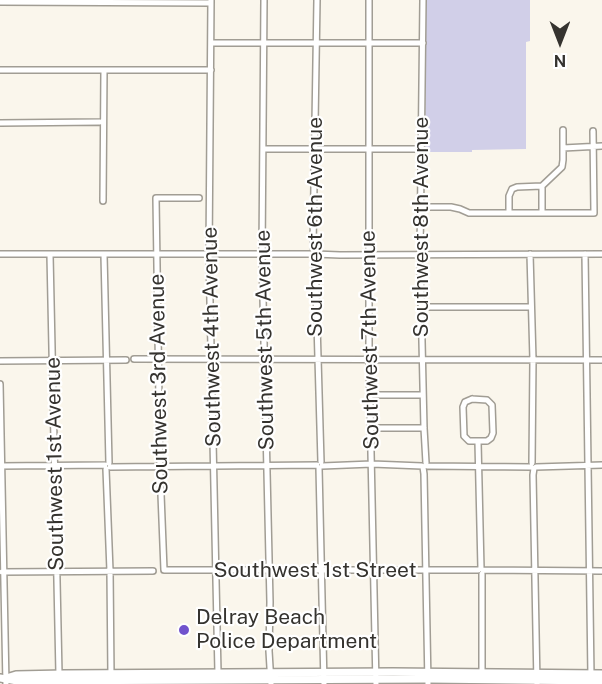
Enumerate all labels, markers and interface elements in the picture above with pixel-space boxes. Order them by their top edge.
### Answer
north arrow [530,12,590,72]
text: N [554,51,566,70]
street label: Southwest 6th Avenue [303,117,329,337]
street label: Southwest 8th Avenue [409,117,435,337]
street label: Southwest 4th Avenue [197,227,227,447]
street label: Southwest 5th Avenue [250,229,280,451]
street label: Southwest 7th Avenue [355,230,385,450]
street label: Southwest 3rd Avenue [144,273,174,495]
street label: Southwest 1st Avenue [41,357,69,571]
street label: Southwest 1st Street [213,558,417,584]
place label: Delray Beach Police Department [196,605,377,655]
marker: Delray Beach Police Department [177,623,191,637]

